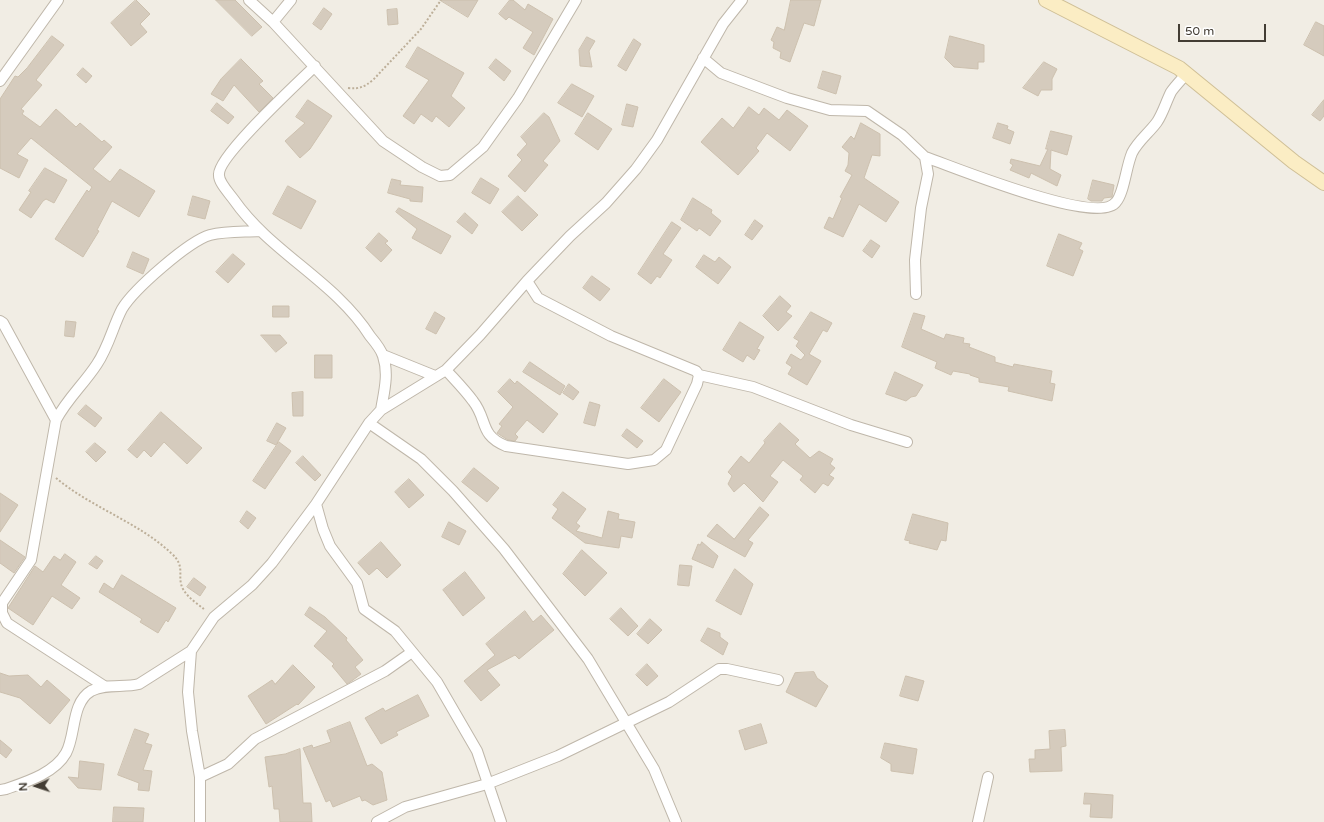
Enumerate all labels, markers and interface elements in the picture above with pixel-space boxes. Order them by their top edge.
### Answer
scale bar [1180,16,1268,42]
text: 50 m [1185,24,1214,38]
north arrow [16,766,56,806]
text: N [17,782,30,791]

